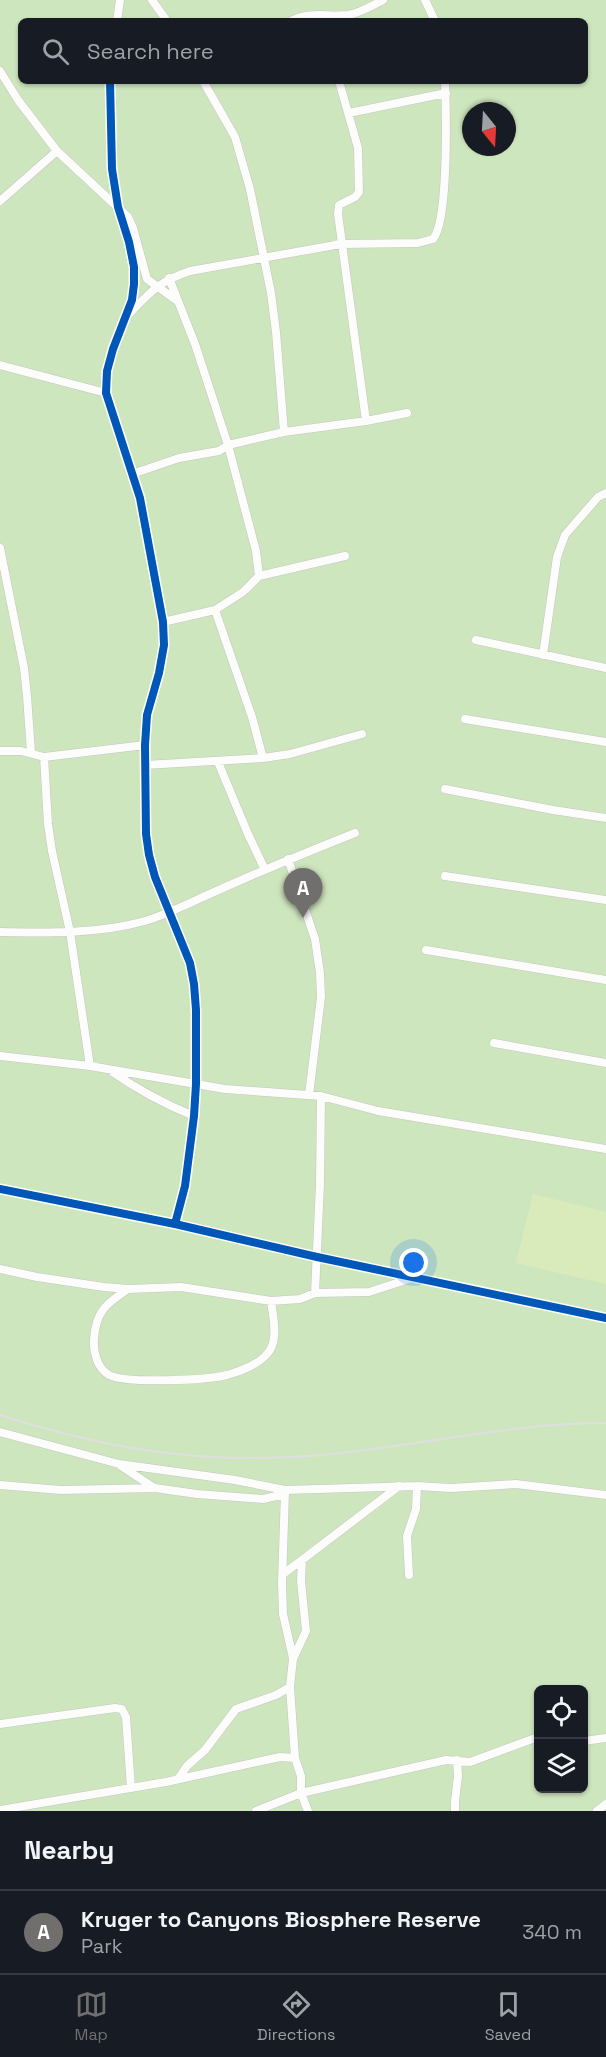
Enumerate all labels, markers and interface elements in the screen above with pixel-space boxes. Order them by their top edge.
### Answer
search box [18,18,588,84]
icon: search [39,35,72,68]
text: Search here [87,37,214,65]
north arrow [462,102,516,156]
pin: A [284,868,322,918]
your location [399,1248,428,1277]
map controls [534,1685,588,1793]
button: locate [534,1685,588,1739]
button: layers [534,1739,588,1793]
text: Nearby [24,1833,114,1867]
text: Kruger to Canyons Biosphere Reserve [81,1905,481,1933]
text: A [37,1919,50,1945]
text: 340 m [522,1919,582,1945]
text: Park [81,1933,123,1959]
tab: Map [75,1988,108,2045]
tab: Directions [257,1988,336,2045]
tab: Saved [485,1988,531,2045]

